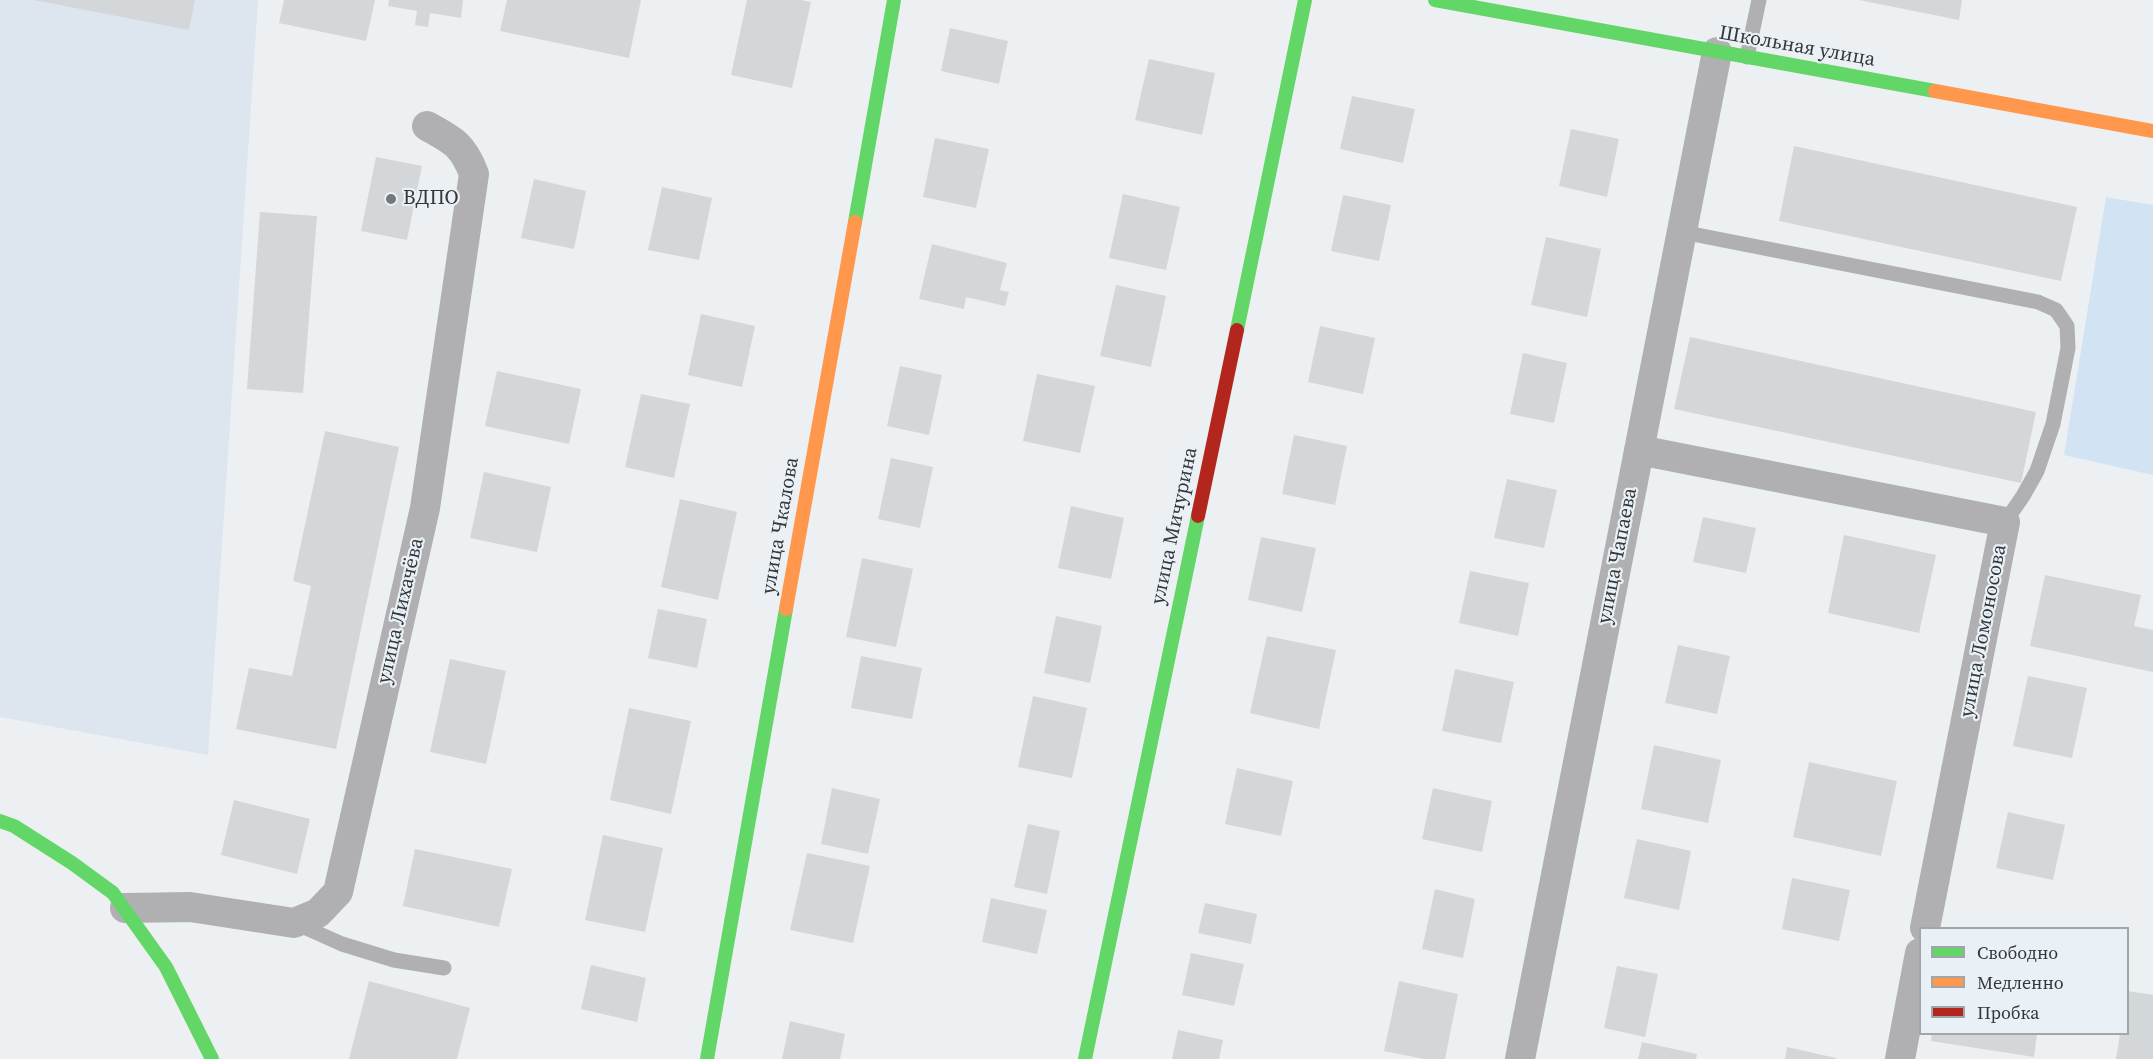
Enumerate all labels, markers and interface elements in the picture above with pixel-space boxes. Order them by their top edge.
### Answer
street label: Школьная улица [1717,21,1877,73]
place label: ВДПО [403,187,459,211]
marker: ВДПО [384,192,398,206]
street label: улица Мичурина [1147,445,1203,607]
street label: улица Чкалова [757,456,805,596]
street label: улица Чапаева [1593,486,1643,626]
street label: улица Лихачёва [373,536,429,686]
street label: улица Ломоносова [1955,542,2013,720]
legend [1919,927,2129,1035]
text: Свободно [1977,940,2058,965]
text: Медленно [1977,970,2064,995]
text: Пробка [1977,1000,2039,1025]

